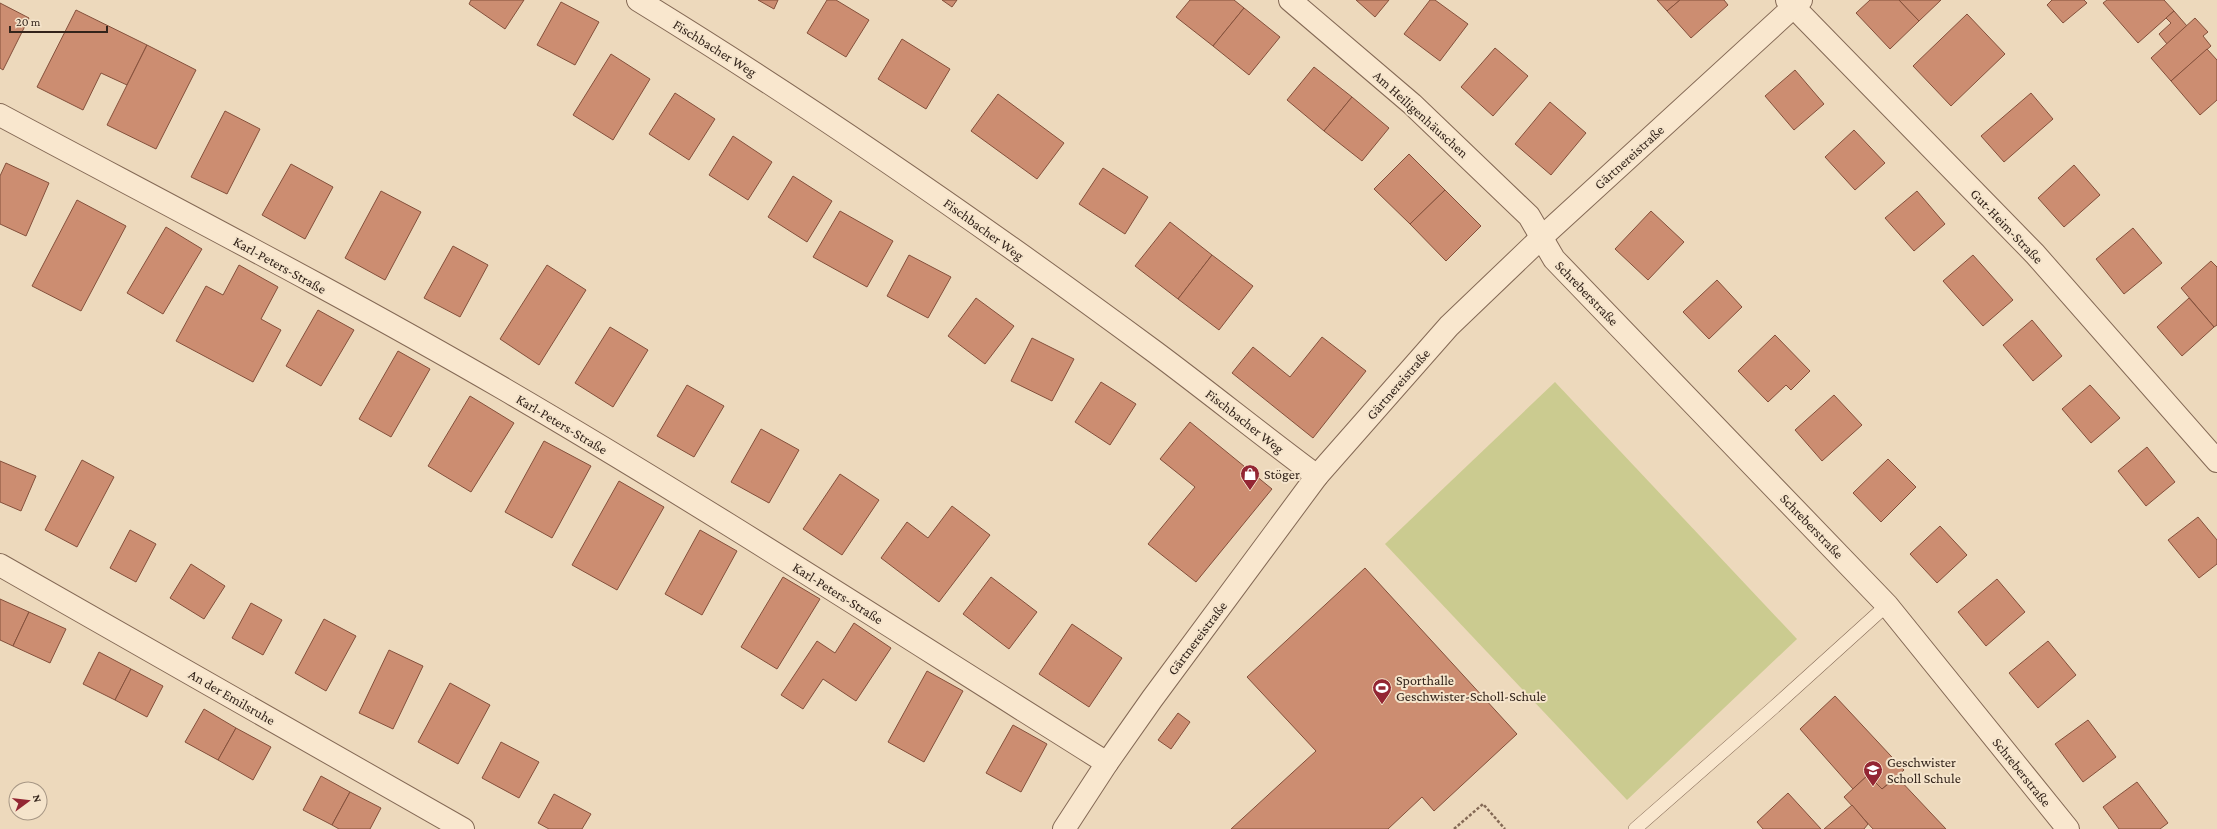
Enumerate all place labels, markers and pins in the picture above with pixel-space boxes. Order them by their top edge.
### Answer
shop icon: Stöger [1239,463,1261,491]
place label: Stöger [1264,466,1300,482]
place label: Sporthalle Geschwister-Scholl-Schule [1396,672,1546,704]
sports icon: Sporthalle Geschwister-Scholl-Schule [1371,677,1393,705]
place label: Geschwister Scholl Schule [1887,754,1961,786]
school or university icon: Geschwister Scholl Schule [1862,759,1884,787]

